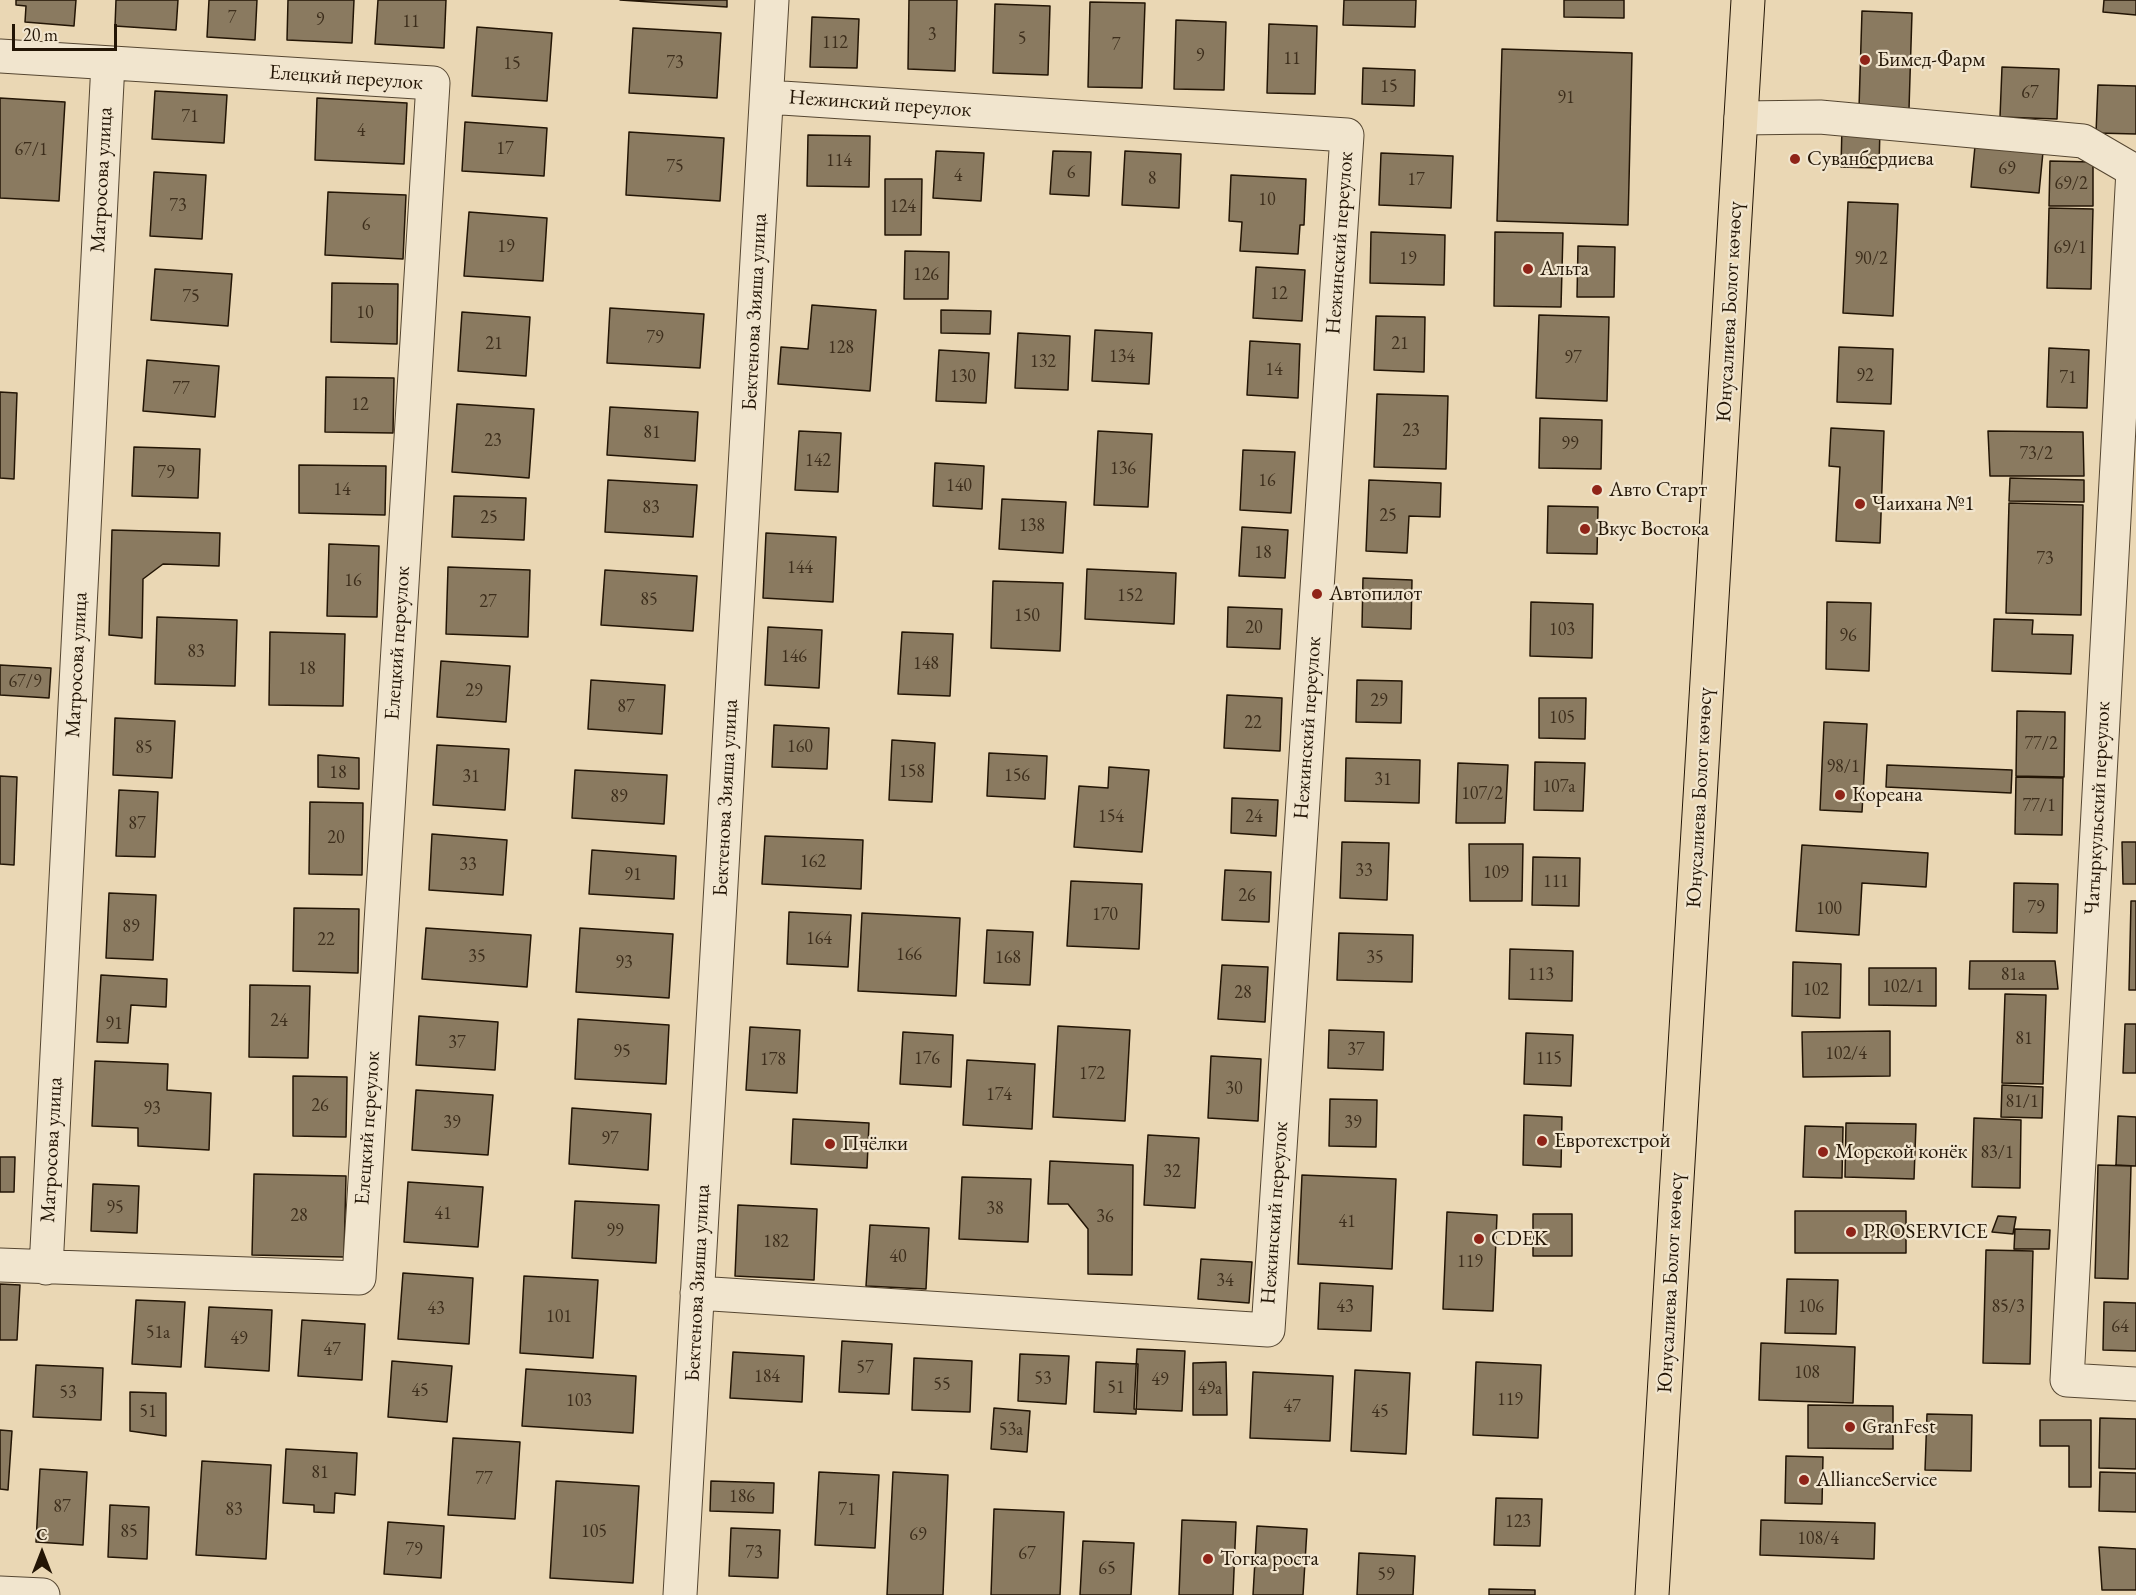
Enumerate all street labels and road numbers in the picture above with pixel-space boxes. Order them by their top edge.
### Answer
street label: Елецкий переулок [268,60,424,96]
street label: Нежинский переулок [788,85,972,123]
street label: Матросова улица [86,107,118,253]
street label: Нежинский переулок [1321,151,1359,335]
street label: Юнусалиева Болот көчөсү [1712,201,1748,423]
street label: Бектенова Зияша улица [737,213,773,411]
street label: Елецкий переулок [380,565,416,721]
street label: Матросова улица [61,592,93,738]
street label: Нежинский переулок [1289,636,1327,820]
street label: Юнусалиева Болот көчөсү [1682,687,1718,909]
street label: Бектенова Зияша улица [708,699,744,897]
street label: Чатыркульский переулок [2080,701,2116,915]
street label: Елецкий переулок [350,1050,386,1206]
street label: Матросова улица [36,1077,68,1223]
street label: Нежинский переулок [1256,1121,1294,1305]
street label: Юнусалиева Болот көчөсү [1653,1172,1689,1394]
street label: Бектенова Зияша улица [680,1184,716,1382]

